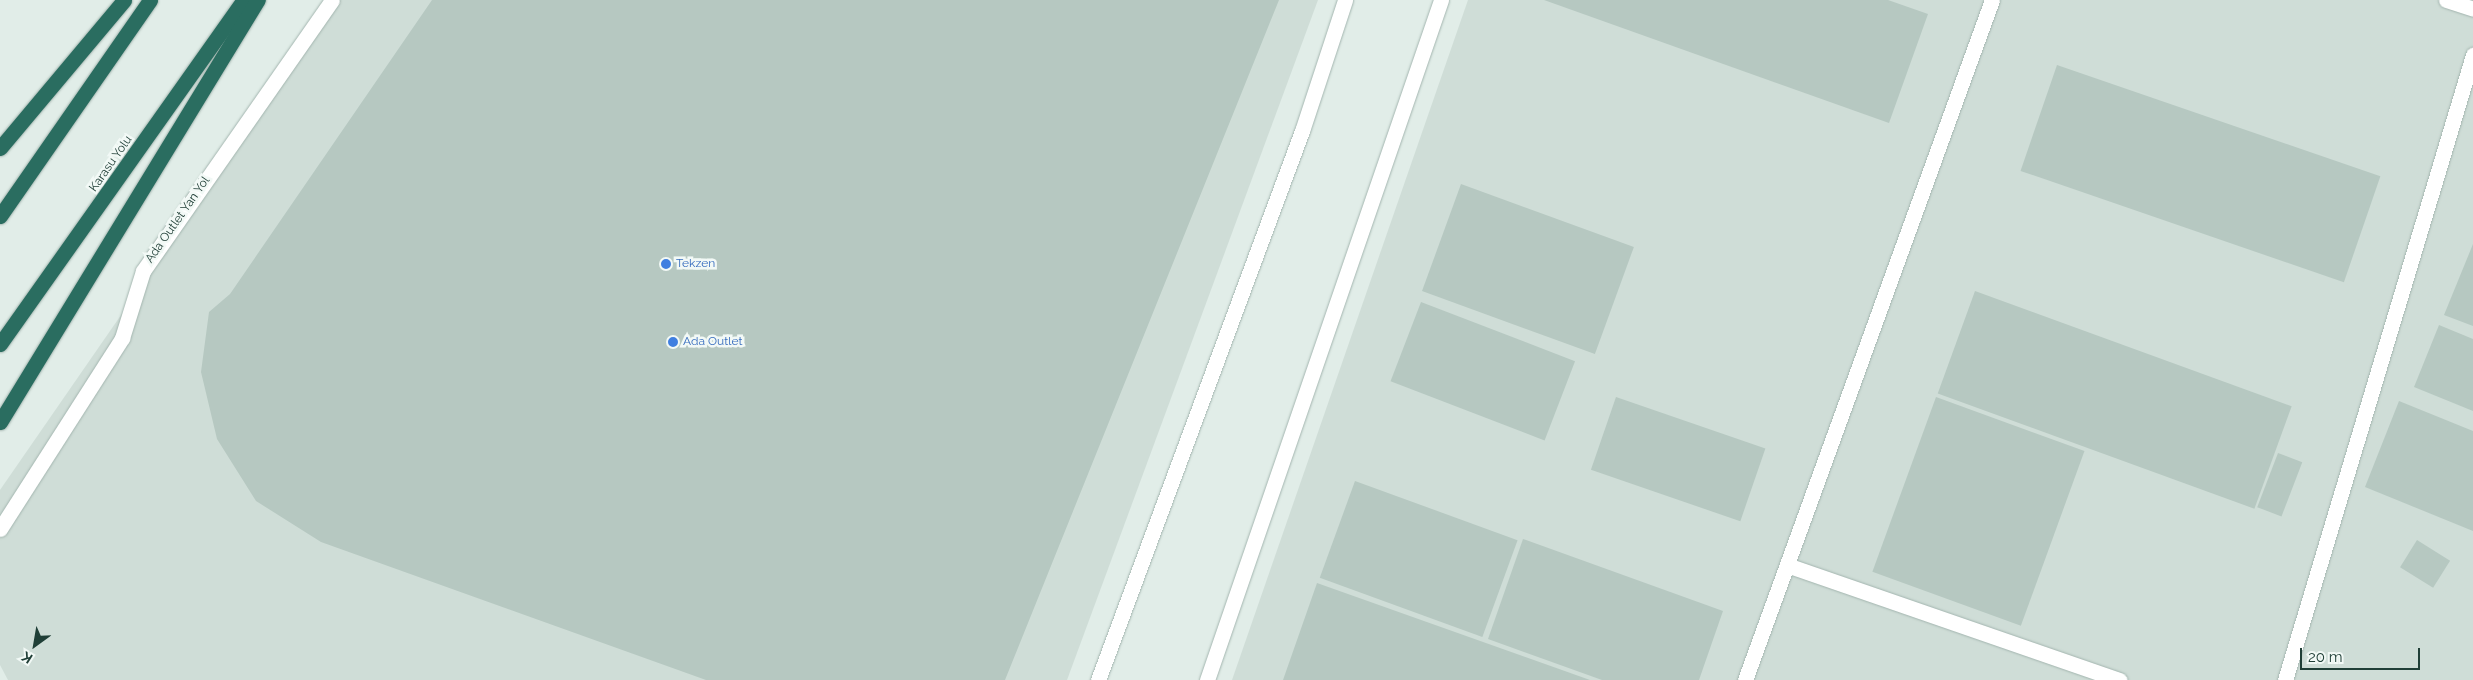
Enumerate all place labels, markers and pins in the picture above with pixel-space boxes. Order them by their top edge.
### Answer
place label: Tekzen [676,257,715,271]
marker: Tekzen [660,258,672,270]
place label: Ada Outlet [683,335,742,349]
marker: Ada Outlet [667,336,679,348]

